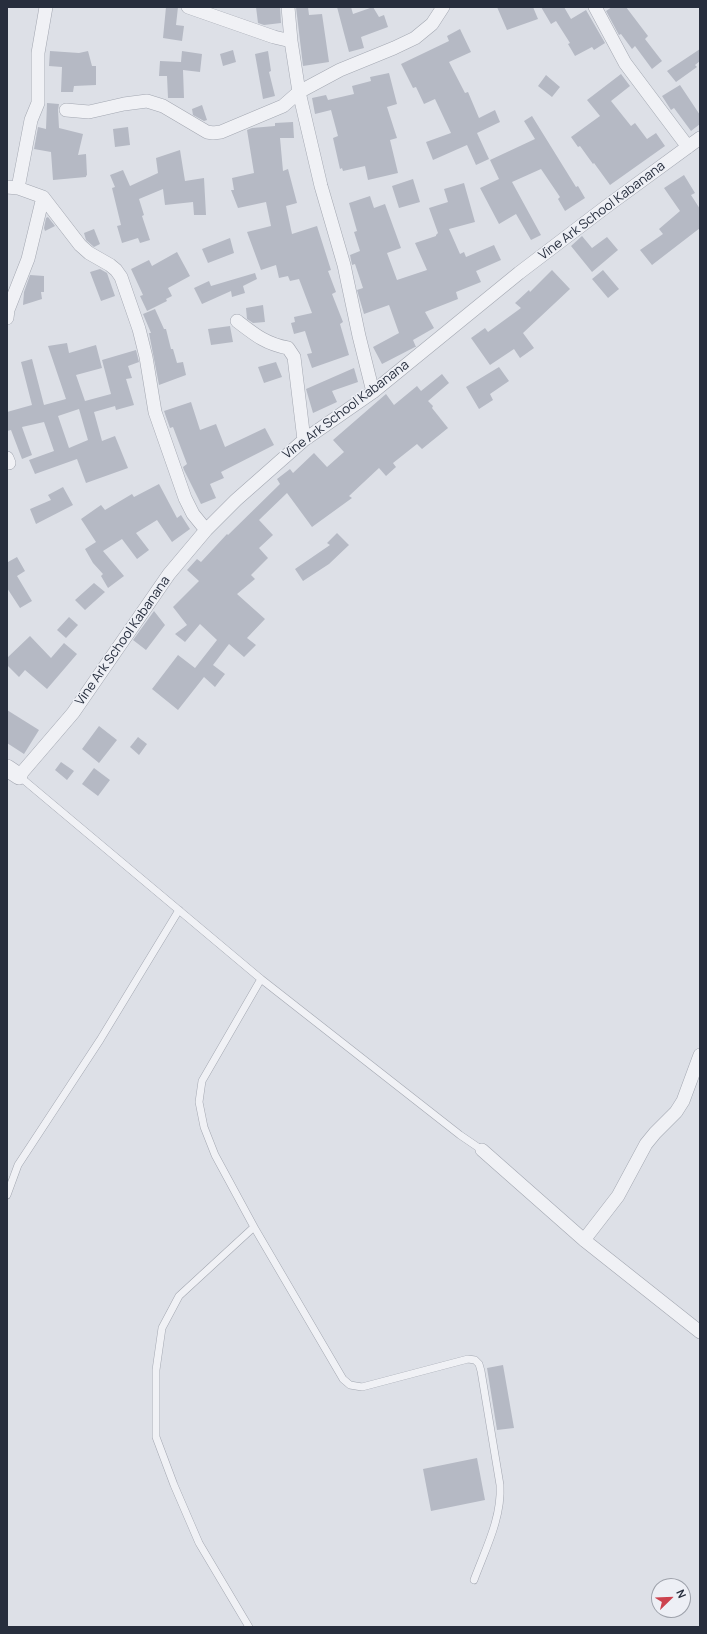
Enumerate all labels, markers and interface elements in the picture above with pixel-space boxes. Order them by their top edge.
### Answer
street label: Vine Ark School Kabanana [536,158,668,264]
street label: Vine Ark School Kabanana [280,357,412,463]
street label: Vine Ark School Kabanana [72,573,174,709]
north arrow [651,1578,691,1618]
text: N [673,1587,690,1600]

